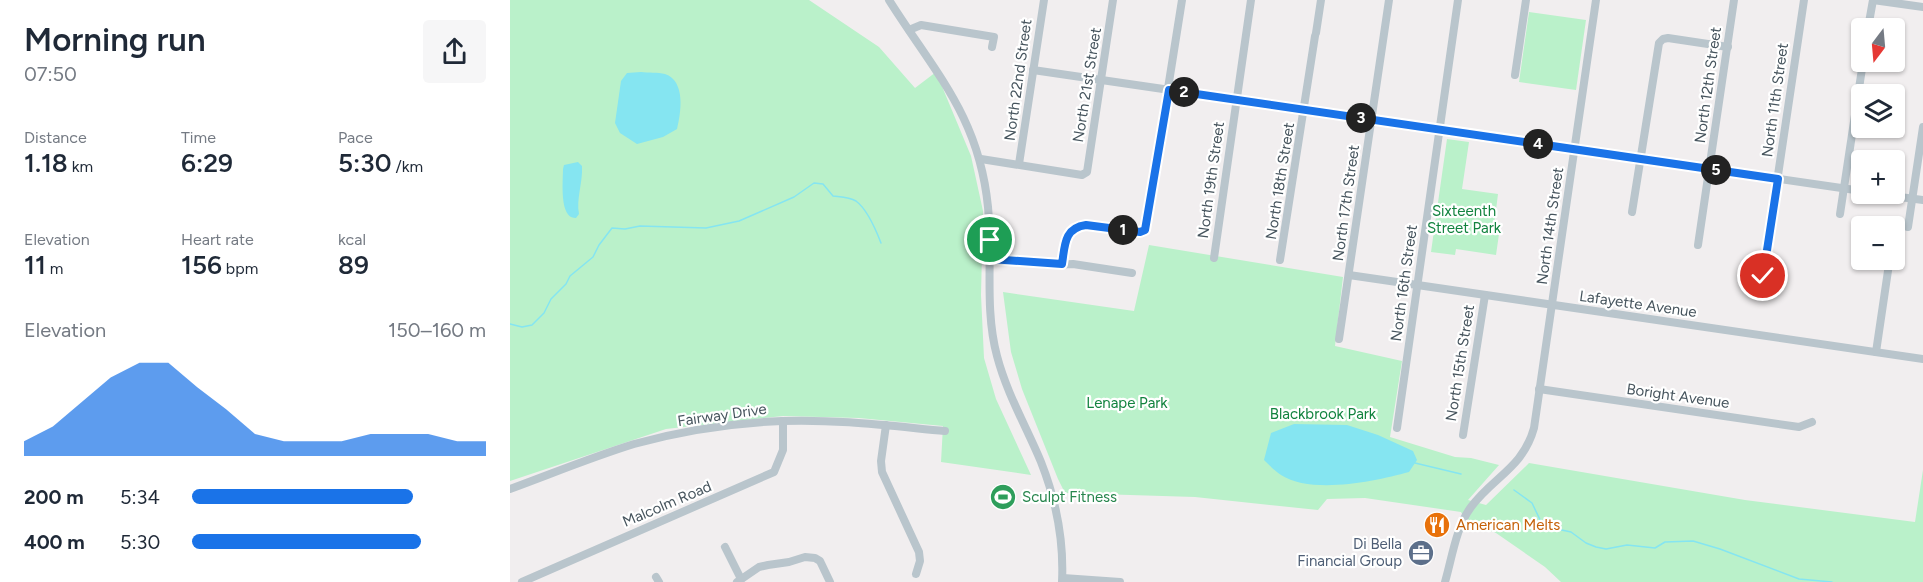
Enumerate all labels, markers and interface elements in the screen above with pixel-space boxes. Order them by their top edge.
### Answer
street label: North 22nd Street [1001,18,1036,142]
north arrow [1851,18,1905,72]
map controls [1851,18,1905,270]
text: Morning run [24,20,206,59]
button: share [423,20,486,83]
street label: North 12th Street [1691,25,1725,144]
street label: North 21st Street [1069,26,1105,144]
street label: North 11th Street [1758,41,1792,158]
text: 07:50 [24,62,77,86]
pin: 2 [1169,77,1199,107]
text: 2 [1179,82,1189,101]
button: layers [1851,84,1905,138]
pin: 3 [1346,103,1376,133]
text: 3 [1357,108,1365,127]
street label: North 19th Street [1194,120,1228,239]
street label: North 18th Street [1262,121,1298,241]
text: Distance [24,128,87,147]
text: Time [181,128,216,147]
text: Pace [338,128,373,147]
pin: 4 [1523,129,1553,159]
text: 4 [1533,134,1543,153]
street label: North 17th Street [1329,143,1363,262]
text: 1.18 [24,147,68,179]
text: 6:29 [181,147,233,179]
text: 5:30 [338,147,391,179]
button: + [1851,150,1905,204]
pin: 5 [1701,155,1731,185]
text: km [68,157,93,176]
text: /km [391,157,423,176]
text: 5 [1711,160,1721,179]
street label: North 14th Street [1533,166,1567,286]
park label: Sixteenth Street Park [1427,202,1502,237]
pin [964,214,1015,265]
pin: 1 [1108,215,1138,245]
button: − [1851,216,1905,270]
text: 1 [1120,220,1126,239]
icon: arrive [973,223,1006,256]
street label: North 16th Street [1387,223,1421,342]
text: Elevation [24,230,90,249]
text: Heart rate [181,230,254,249]
text: kcal [338,230,366,249]
text: 11 [24,249,46,281]
text: 156 [181,249,222,281]
text: 89 [338,249,369,281]
pin [1737,250,1788,301]
text: m [46,259,63,278]
text: bpm [222,259,258,278]
icon: check [1746,259,1779,292]
street label: Lafayette Avenue [1578,287,1698,321]
street label: North 15th Street [1442,303,1478,423]
text: Elevation [24,318,106,342]
text: 150–160 m [388,318,486,342]
street label: Boright Avenue [1625,380,1731,412]
park label: Lenape Park [1086,394,1168,412]
street label: Fairway Drive [676,400,768,430]
park label: Blackbrook Park [1270,405,1377,423]
street label: Malcolm Road [620,477,714,531]
sports icon: Sculpt Fitness [988,482,1018,512]
text: 200 m [24,485,84,509]
text: 5:34 [120,485,160,509]
place label: Sculpt Fitness [1022,488,1117,506]
restaurant icon: American Melts [1422,510,1452,540]
place label: American Melts [1456,516,1560,534]
text: 400 m [24,530,85,554]
text: 5:30 [120,530,160,554]
place label: Di Bella Financial Group [1297,535,1402,570]
office icon: Di Bella Financial Group [1406,538,1436,568]

